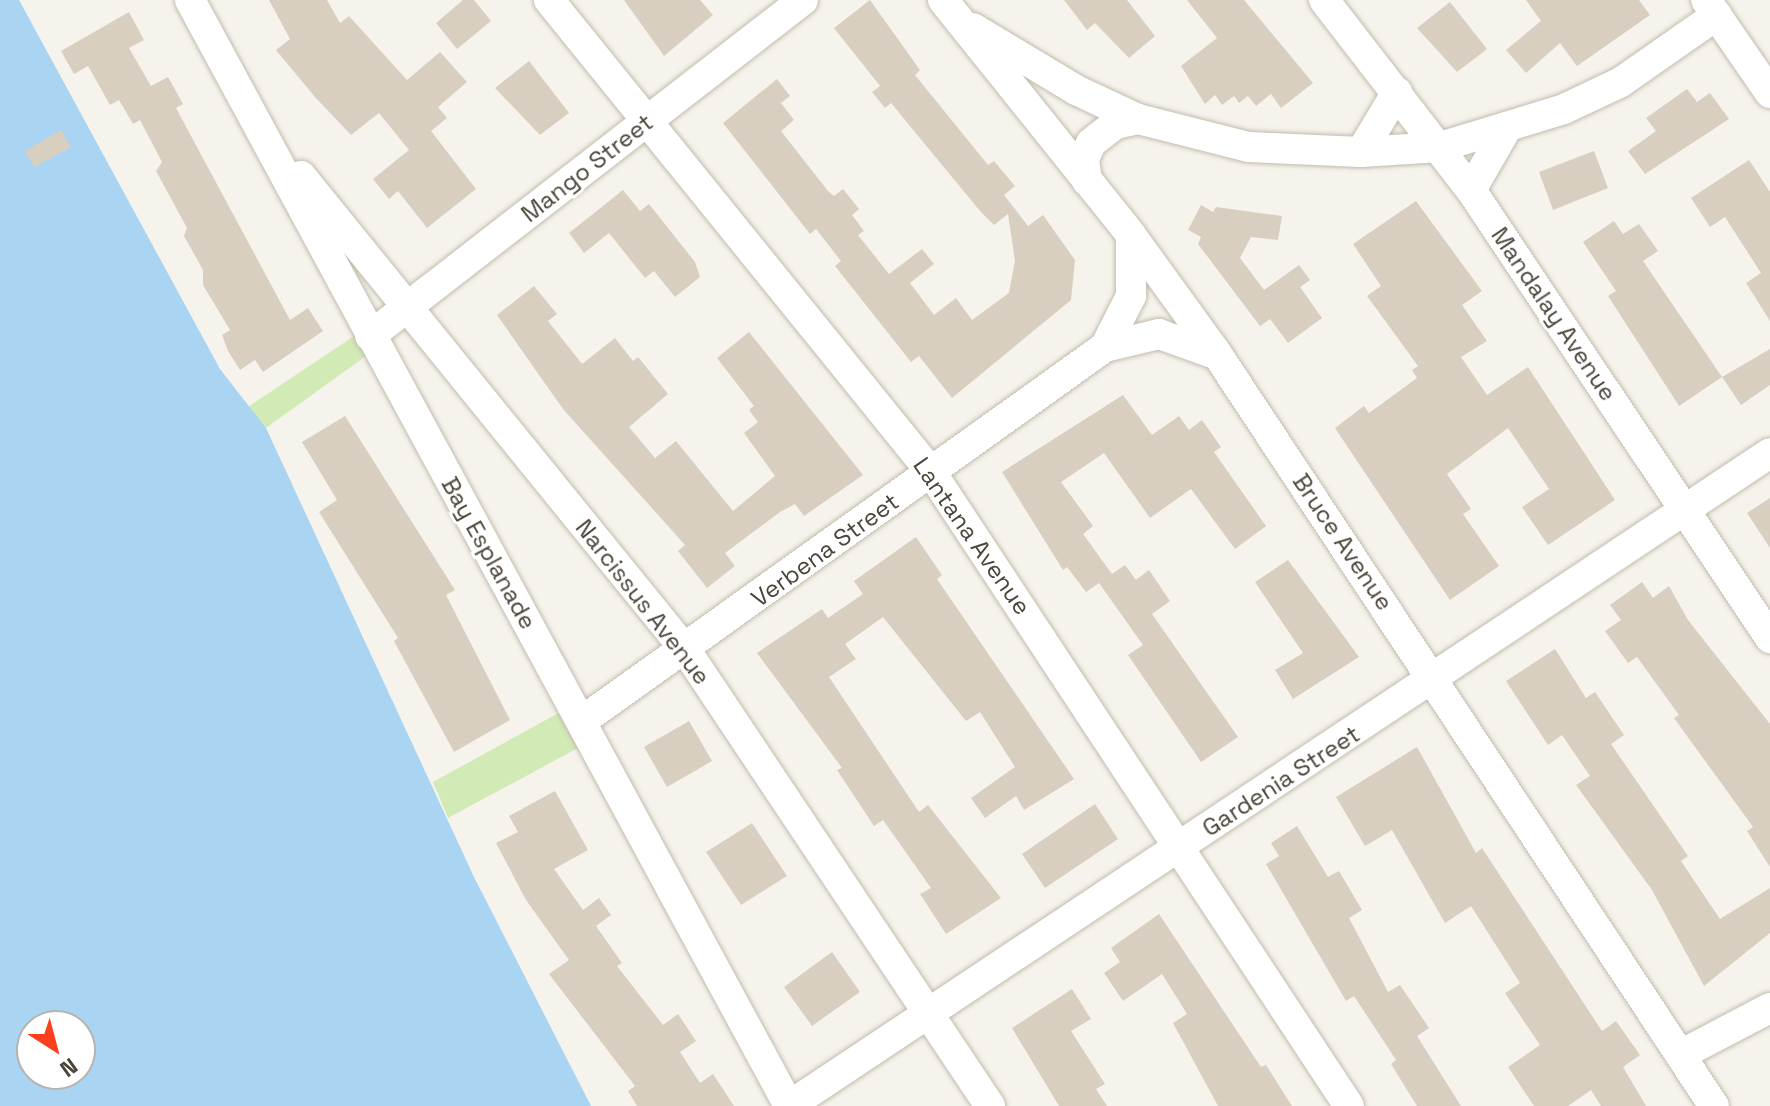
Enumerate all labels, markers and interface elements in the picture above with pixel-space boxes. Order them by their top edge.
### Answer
street label: Mango Street [515,108,659,228]
street label: Mandalay Avenue [1485,222,1623,406]
street label: Lantana Avenue [907,452,1037,620]
street label: Bruce Avenue [1287,468,1399,616]
street label: Bay Esplanade [435,472,543,634]
street label: Verbena Street [746,487,904,613]
street label: Narcissus Avenue [569,513,717,691]
street label: Gardenia Street [1197,719,1365,843]
north arrow [16,1010,96,1090]
text: N [55,1052,83,1083]

